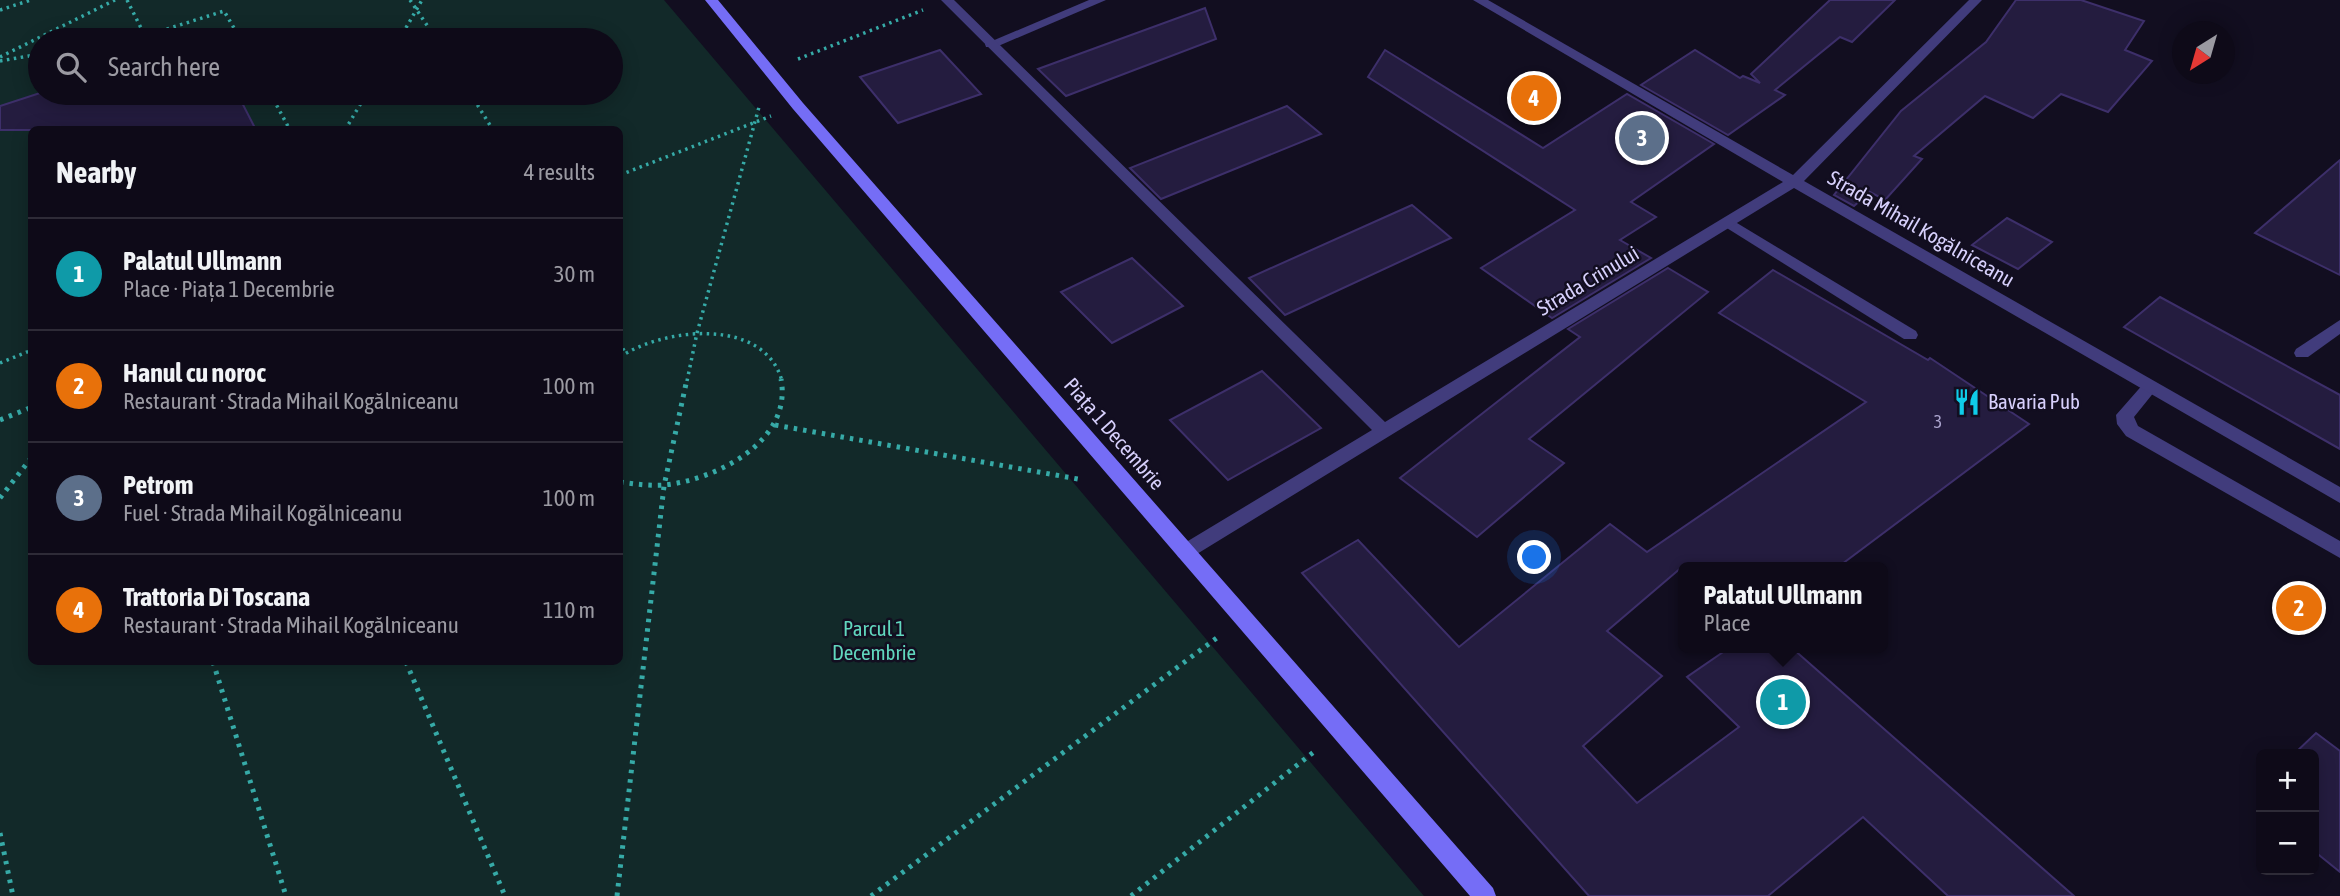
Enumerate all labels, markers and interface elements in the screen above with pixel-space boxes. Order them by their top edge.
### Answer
north arrow [2172,21,2235,84]
search box [28,28,623,105]
icon: search [52,48,90,86]
text: Search here [108,52,220,82]
pin: 4 [1511,72,1557,124]
pin: 3 [1619,112,1665,164]
text: Nearby [56,155,136,189]
text: 4 results [524,159,595,185]
street label: Strada Mihail Kogălniceanu [1824,165,2019,291]
street label: Strada Crinului [1532,240,1643,320]
text: Palatul Ullmann [123,246,282,276]
text: 1 [74,261,84,287]
text: 30 m [554,261,595,287]
text: Place · Piața 1 Decembrie [123,276,335,302]
text: Hanul cu noroc [123,358,266,388]
text: 2 [74,373,84,399]
text: 100 m [543,373,595,399]
street label: Piața 1 Decembrie [1060,373,1170,494]
restaurant icon: Bavaria Pub [1952,387,1982,417]
text: Restaurant · Strada Mihail Kogălniceanu [123,388,459,414]
place label: Bavaria Pub [1988,389,2080,413]
house number: 3 [1934,411,1942,432]
text: Petrom [123,470,193,500]
text: 3 [74,485,84,511]
text: 100 m [543,485,595,511]
text: Fuel · Strada Mihail Kogălniceanu [123,500,402,526]
your location [1517,540,1551,574]
popup [1678,562,1888,653]
text: Palatul Ullmann [1704,580,1862,610]
text: Trattoria Di Toscana [123,582,310,612]
pin: 2 [2276,582,2322,634]
text: 4 [74,597,84,623]
text: 110 m [543,597,595,623]
text: Place [1704,610,1751,636]
text: Restaurant · Strada Mihail Kogălniceanu [123,612,459,638]
park label: Parcul 1 Decembrie [832,616,916,664]
pin: 1 [1760,676,1806,728]
map controls [2256,749,2319,875]
button: + [2256,749,2319,812]
button: − [2256,812,2319,875]

